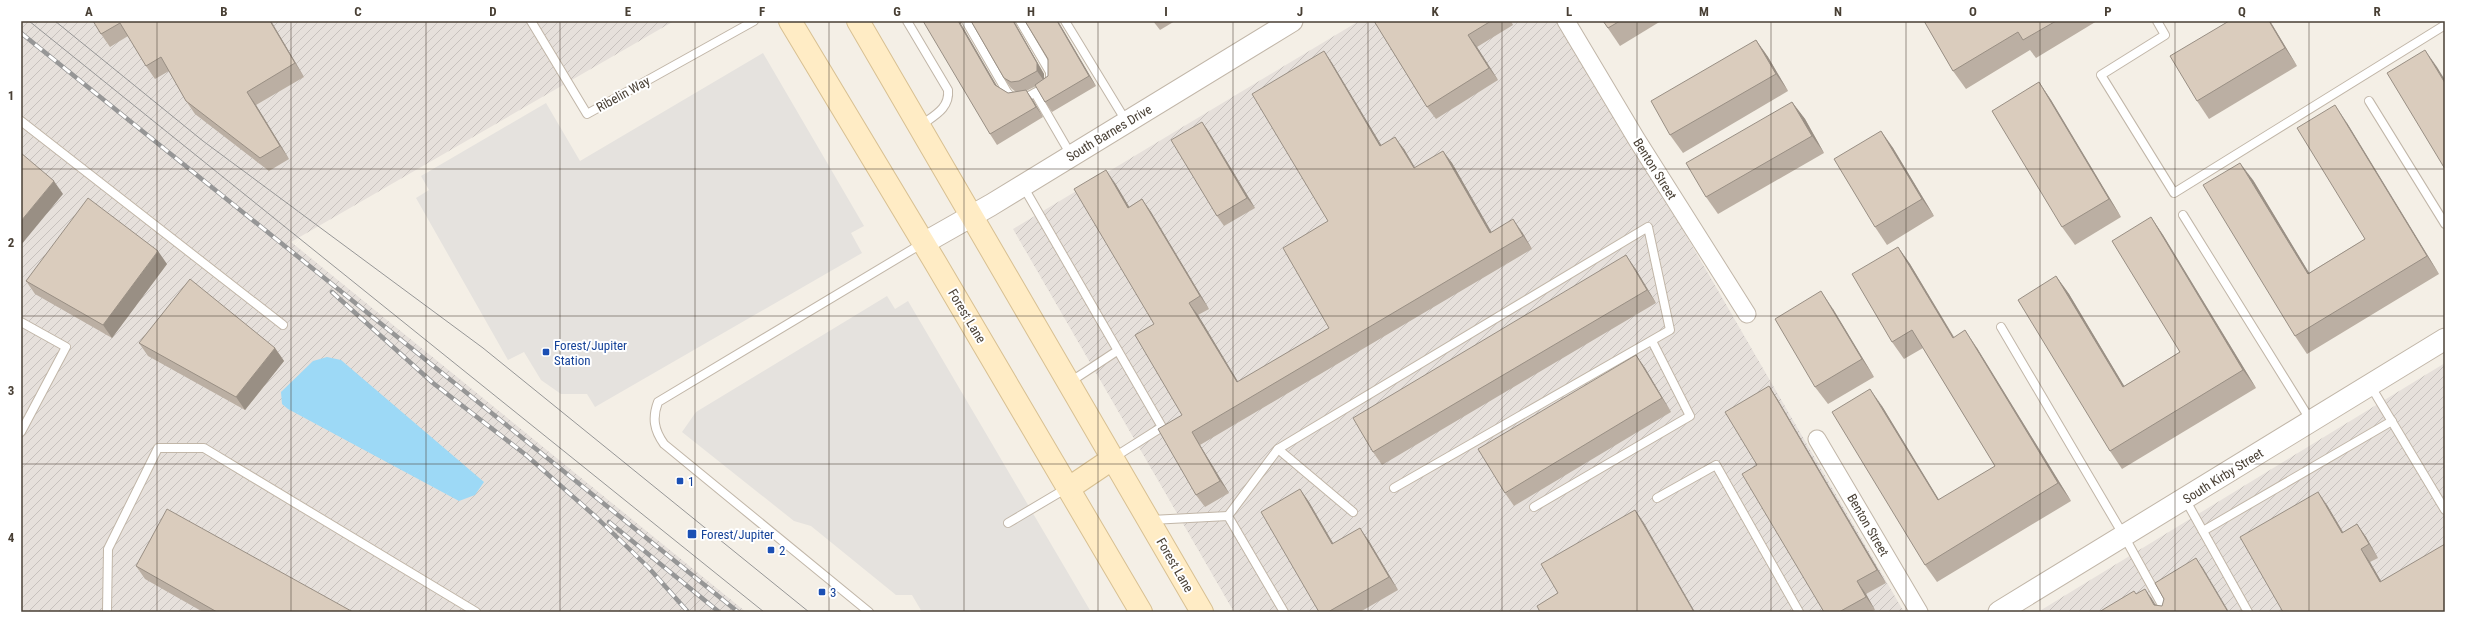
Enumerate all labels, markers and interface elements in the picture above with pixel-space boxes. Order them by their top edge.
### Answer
text: A [85,4,93,19]
text: B [220,4,228,19]
text: C [354,4,362,19]
text: D [489,4,497,19]
text: E [625,4,632,19]
text: F [759,4,765,19]
text: G [893,4,901,19]
text: H [1027,4,1035,19]
text: I [1164,4,1168,19]
text: J [1297,4,1303,19]
text: K [1431,4,1439,19]
text: L [1566,4,1572,19]
text: M [1699,4,1709,19]
text: N [1834,4,1842,19]
text: O [1969,4,1977,19]
text: P [2104,4,2112,19]
text: Q [2238,4,2246,19]
text: R [2373,4,2381,19]
street label: Ribelin Way [594,73,653,115]
text: 1 [8,88,14,103]
street label: South Barnes Drive [1063,102,1155,164]
street label: Benton Street [1630,136,1680,203]
text: 2 [8,235,15,250]
street label: Forest Lane [945,286,989,346]
place label: Forest/Jupiter Station [554,338,627,368]
marker: Forest/Jupiter Station [541,347,551,357]
text: 3 [8,383,14,398]
street label: South Kirby Street [2180,445,2266,507]
place label: 1 [688,474,694,489]
marker: 1 [675,476,685,486]
street label: Benton Street [1844,491,1892,559]
place label: Forest/Jupiter [701,527,774,542]
marker: Forest/Jupiter [686,528,698,540]
text: 4 [8,530,15,545]
street label: Forest Lane [1153,535,1197,595]
place label: 2 [779,543,785,558]
marker: 2 [766,545,776,555]
place label: 3 [830,585,836,600]
marker: 3 [817,587,827,597]

